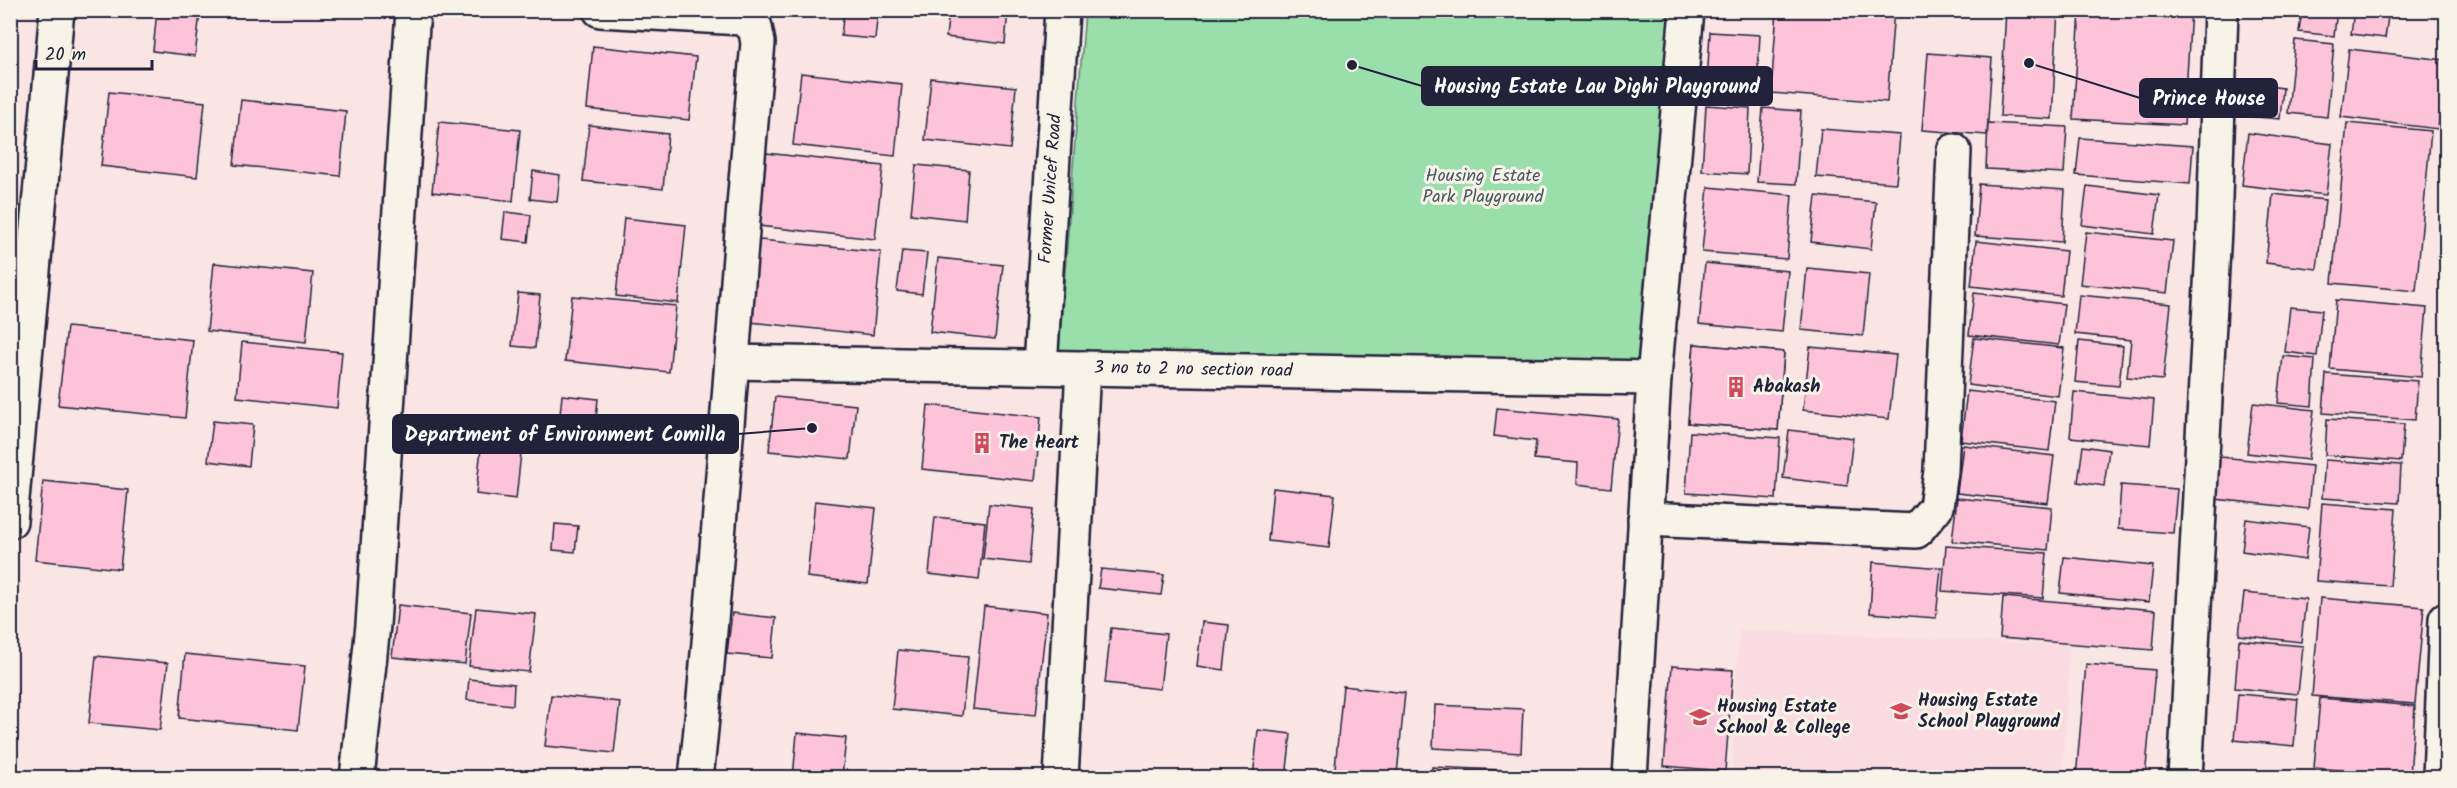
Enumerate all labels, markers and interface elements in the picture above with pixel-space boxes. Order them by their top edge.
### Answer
scale bar [36,33,152,71]
text: 20 m [45,41,86,70]
callout: Housing Estate Lau Dighi Playground [1422,67,1772,105]
text: Housing Estate Lau Dighi Playground [1434,72,1761,104]
callout: Prince House [2140,79,2277,117]
text: Prince House [2153,84,2266,116]
street label: Former Unicef Road [1031,112,1071,265]
park label: Housing Estate Park Playground [1423,162,1544,212]
street label: 3 no to 2 no section road [1093,354,1294,386]
place label: Abakash [1753,373,1820,402]
building icon: Abakash [1724,375,1748,399]
callout: Department of Environment Comilla [393,415,738,453]
text: Department of Environment Comilla [405,420,725,452]
place label: The Heart [999,429,1080,458]
building icon: The Heart [970,431,994,455]
place label: Housing Estate School Playground [1918,687,2060,737]
place label: Housing Estate School & College [1717,693,1850,743]
school or university icon: Housing Estate School Playground [1889,699,1913,723]
school or university icon: Housing Estate School & College [1688,705,1712,729]

